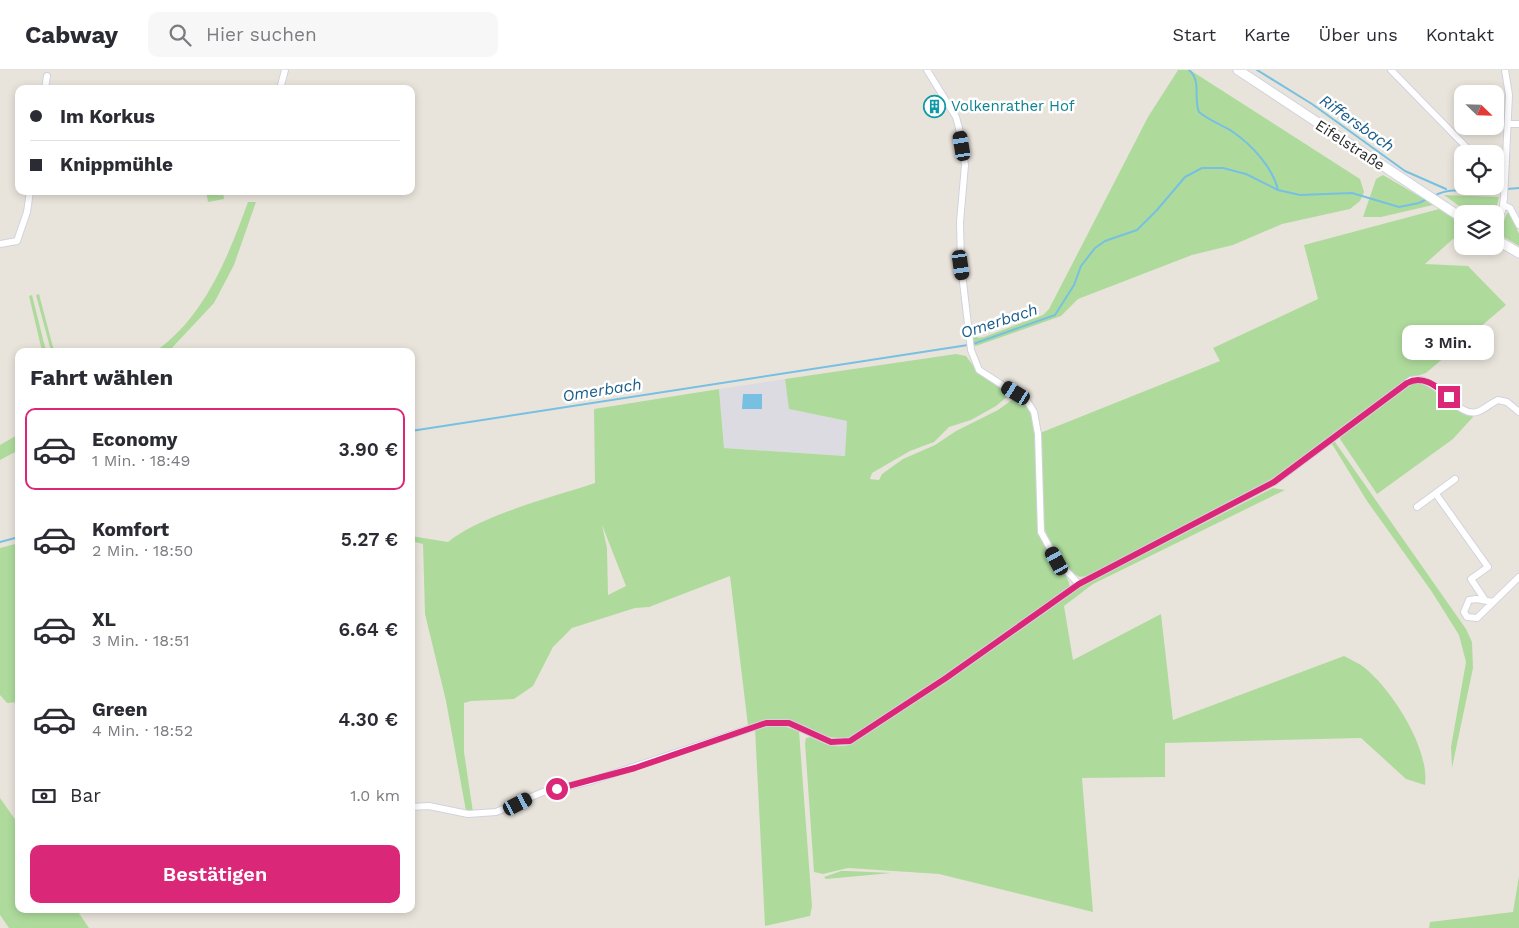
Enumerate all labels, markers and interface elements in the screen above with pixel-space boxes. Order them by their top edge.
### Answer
search box [148,12,498,57]
text: Cabway [25,21,118,49]
icon: search [166,21,194,49]
text: Hier suchen [206,23,317,46]
text: Start [1172,24,1216,45]
text: Karte [1244,24,1291,45]
text: Über uns [1319,24,1398,45]
text: Kontakt [1426,24,1494,45]
north arrow [1454,85,1504,135]
map controls [1454,85,1504,255]
water label: Riffersbach [1316,90,1398,156]
building icon: Volkenrather Hof [923,94,947,118]
place label: Volkenrather Hof [951,97,1075,115]
text: Im Korkus [60,105,155,128]
street label: Eifelstraße [1312,116,1388,174]
car [952,130,971,162]
button: locate [1454,145,1504,195]
text: Knippmühle [60,153,173,176]
button: layers [1454,205,1504,255]
car [951,249,970,281]
water label: Omerbach [958,300,1040,342]
callout: 3 Min. [1403,325,1495,360]
text: 3 Min. [1424,333,1472,352]
text: Fahrt wählen [30,365,173,390]
water label: Omerbach [561,374,643,406]
car [999,379,1032,407]
route end [1438,386,1460,408]
icon: car [32,427,77,472]
text: Economy [92,428,177,451]
text: 3.90 € [339,438,398,461]
text: 1 Min. · 18:49 [92,451,190,470]
icon: car [32,517,77,562]
text: Komfort [92,518,169,541]
text: 5.27 € [341,528,398,551]
text: 2 Min. · 18:50 [92,541,193,560]
car [1043,544,1070,578]
icon: car [32,607,77,652]
text: XL [92,608,116,631]
text: 6.64 € [338,618,398,641]
text: 3 Min. · 18:51 [92,631,189,650]
icon: car [32,697,77,742]
text: Green [92,698,148,721]
text: 4.30 € [338,708,398,731]
text: 4 Min. · 18:52 [92,721,193,740]
route start [546,778,568,800]
icon: cash [30,782,58,810]
text: Bar [70,784,101,807]
text: 1.0 km [350,786,400,805]
car [501,791,534,817]
button: Bestätigen [30,845,400,903]

